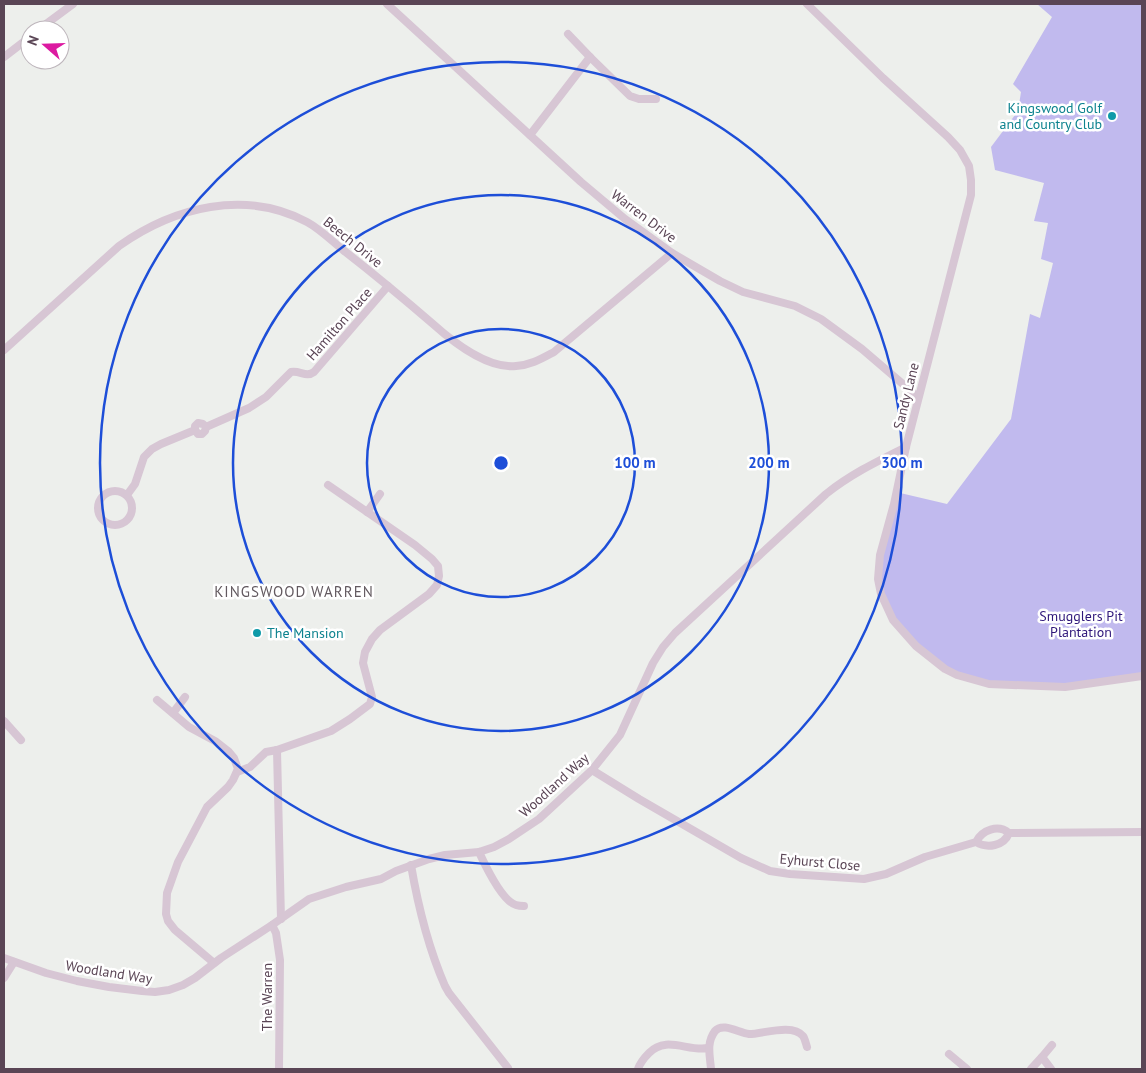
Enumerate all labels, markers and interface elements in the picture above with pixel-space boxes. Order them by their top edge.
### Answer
north arrow [20,20,70,70]
text: N [23,33,43,48]
place label: Kingswood Golf and Country Club [999,99,1103,133]
marker: Kingswood Golf and Country Club [1106,110,1118,122]
street label: Warren Drive [608,186,680,246]
street label: Beech Drive [320,213,386,271]
street label: Hamilton Place [302,284,376,364]
street label: Sandy Lane [889,361,923,431]
text: 100 m [614,453,656,472]
text: 200 m [748,453,790,472]
text: 300 m [881,453,923,472]
centre of rings [492,454,510,472]
district label: KINGSWOOD WARREN [214,582,374,601]
park label: Smugglers Pit Plantation [1039,607,1123,641]
place label: The Mansion [267,624,344,642]
marker: The Mansion [251,627,263,639]
street label: Woodland Way [515,749,593,821]
street label: Eyhurst Close [779,850,861,874]
street label: Woodland Way [64,956,154,988]
street label: The Warren [258,963,276,1031]

